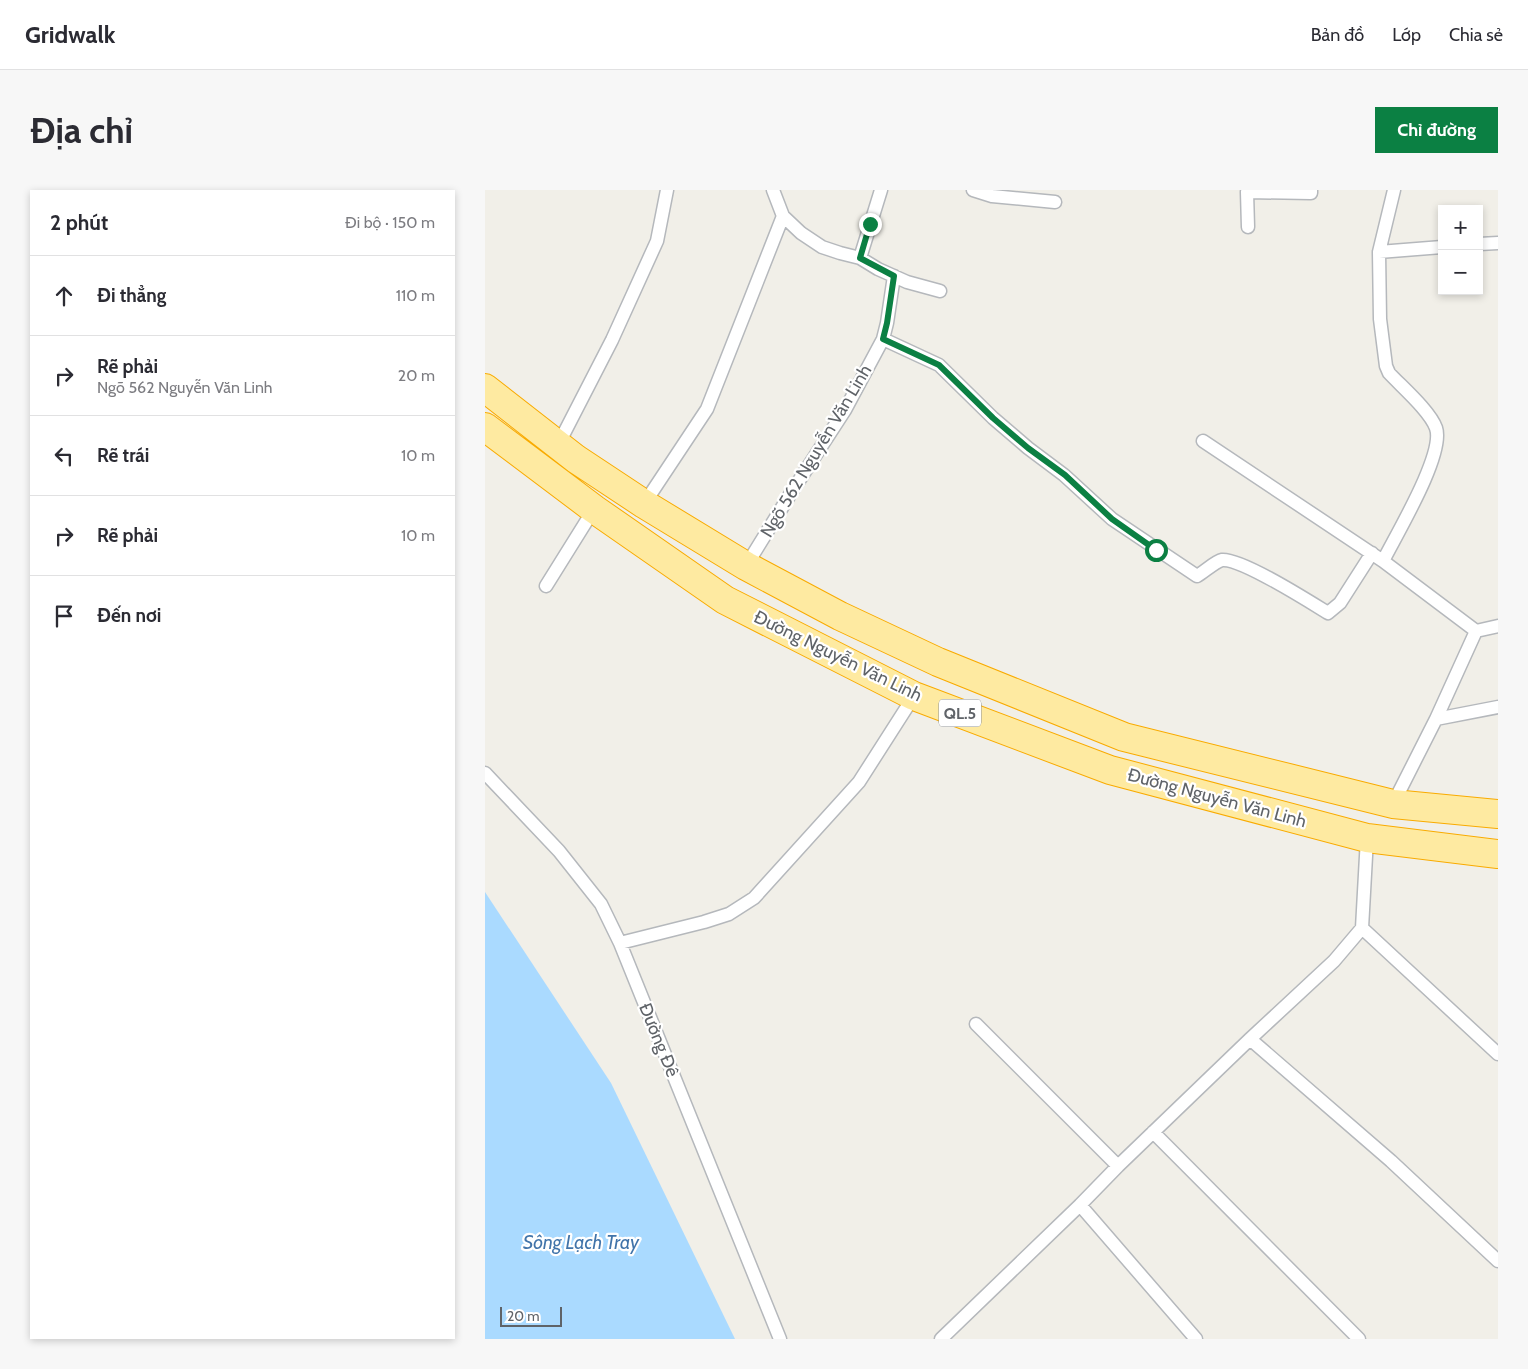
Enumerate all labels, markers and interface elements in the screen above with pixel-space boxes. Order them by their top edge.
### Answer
text: Gridwalk [25,20,115,49]
text: Bản đồ [1311,24,1364,46]
text: Lớp [1392,24,1421,46]
text: Chia sẻ [1449,24,1503,46]
button: Chỉ đường [1375,107,1498,153]
text: Địa chỉ [30,109,133,152]
map controls [1438,205,1483,295]
button: + [1438,205,1483,250]
text: 2 phút [50,210,108,235]
text: Đi bộ · 150 m [345,213,435,232]
route end [859,213,882,236]
button: − [1438,250,1483,295]
icon: ahead [50,282,78,310]
text: Đi thẳng [97,284,166,307]
text: 110 m [396,286,435,305]
text: Rẽ phải [97,355,158,378]
street label: Ngõ 562 Nguyễn Văn Linh [756,361,876,541]
icon: right [50,362,78,390]
text: 20 m [398,366,435,385]
text: Ngõ 562 Nguyễn Văn Linh [97,378,273,397]
icon: left [50,442,78,470]
text: Rẽ trái [97,444,149,467]
text: 10 m [401,446,435,465]
icon: right [50,522,78,550]
text: Rẽ phải [97,524,158,547]
text: 10 m [401,526,435,545]
route start [1145,539,1168,562]
icon: arrive [50,602,78,630]
text: Đến nơi [97,604,161,627]
street label: Đường Nguyễn Văn Linh [750,606,926,706]
road number: QL.5 [939,699,981,726]
street label: Đường Nguyễn Văn Linh [1125,764,1309,832]
street label: Đường Đê [634,1000,684,1080]
water label: Sông Lạch Tray [523,1231,640,1254]
scale bar [500,1304,563,1327]
text: 20 m [507,1307,540,1325]

